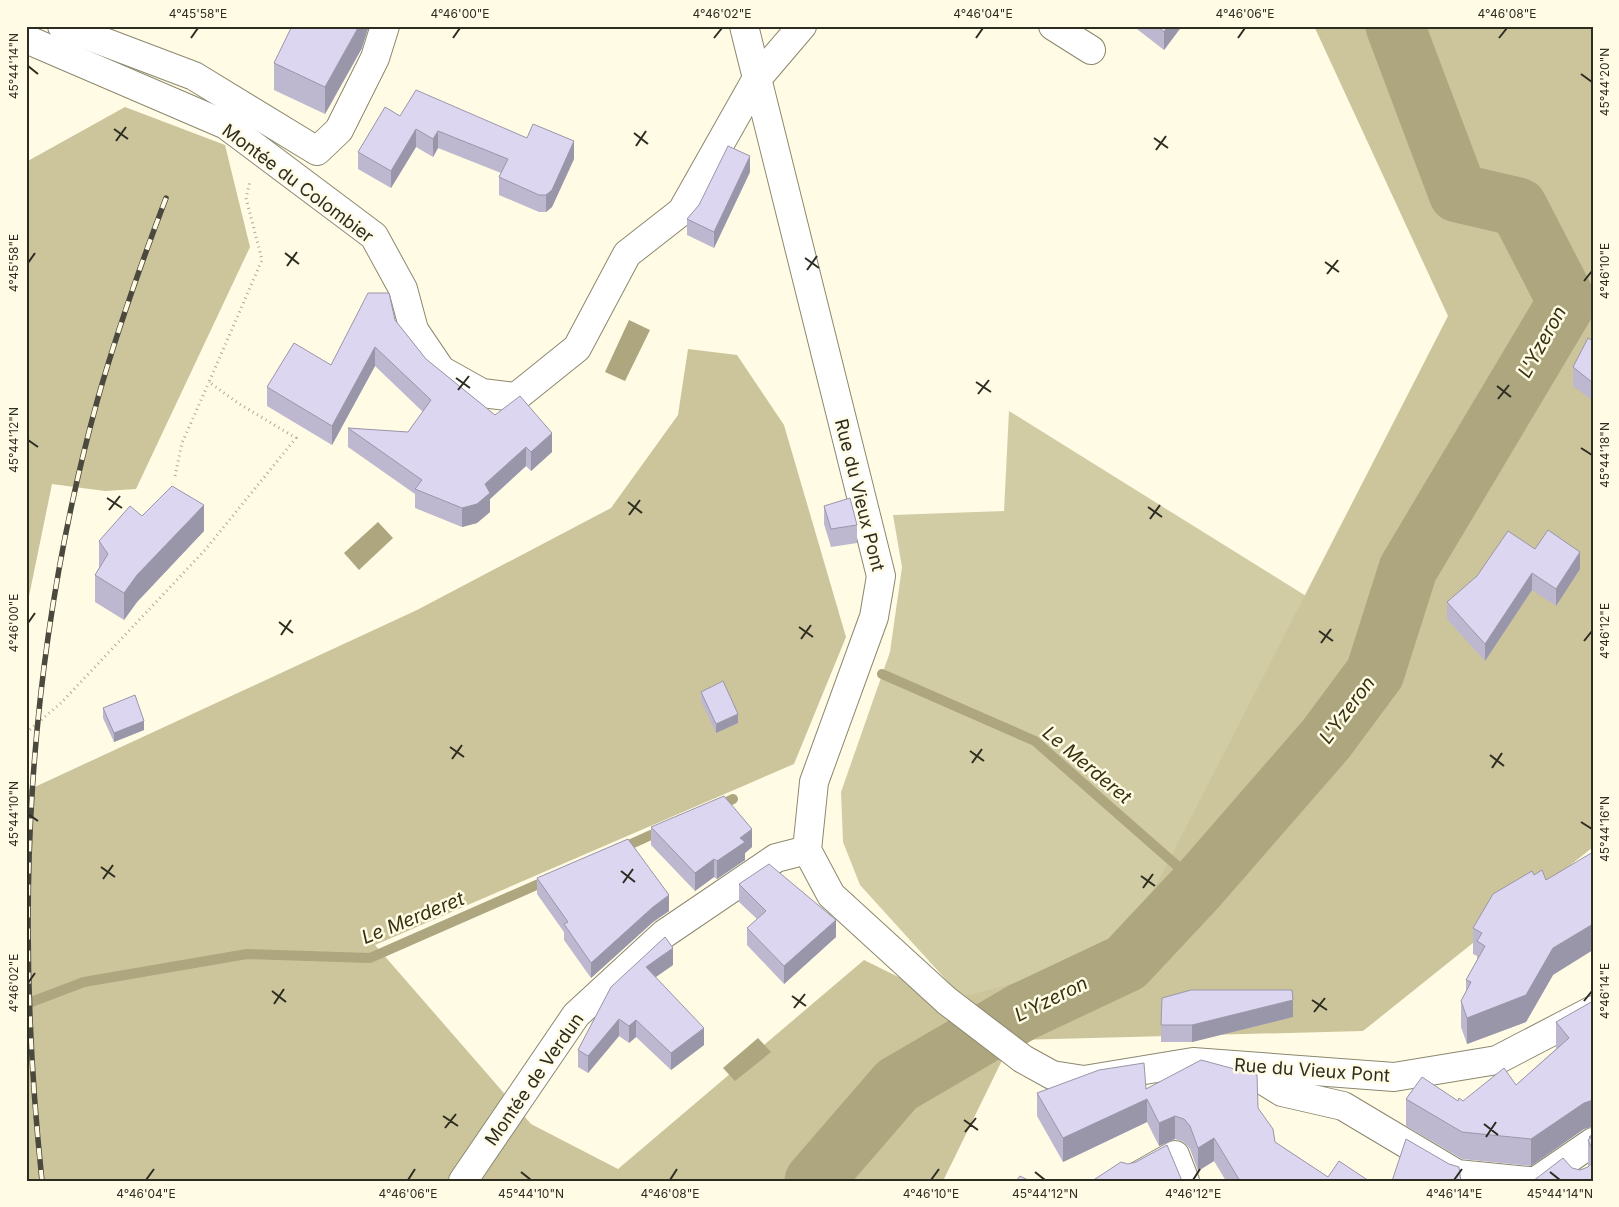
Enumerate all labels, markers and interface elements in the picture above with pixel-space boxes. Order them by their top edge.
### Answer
text: 4°45'58"E [169,6,227,21]
text: 4°46'00"E [430,6,490,21]
text: 4°46'02"E [693,6,751,21]
text: 4°46'04"E [953,6,1013,21]
text: 4°46'06"E [1215,6,1275,21]
text: 4°46'08"E [1477,6,1537,21]
text: 45°44'14"N [6,33,21,99]
text: 45°44'20"N [1597,48,1612,116]
street label: Montée du Colombier [218,119,378,247]
text: 4°45'58"E [6,234,21,292]
text: 4°46'10"E [1597,243,1612,299]
water label: L'Yzeron [1513,302,1571,382]
text: 45°44'12"N [6,407,21,473]
street label: Rue du Vieux Pont [831,417,889,573]
text: 45°44'18"N [1597,422,1612,488]
text: 4°46'00"E [6,593,21,653]
text: 4°46'12"E [1597,603,1612,659]
water label: L'Yzeron [1314,672,1380,748]
water label: Le Merderet [1038,721,1137,809]
text: 45°44'10"N [6,781,21,847]
text: 45°44'16"N [1597,796,1612,862]
water label: Le Merderet [358,887,468,949]
text: 4°46'02"E [6,954,21,1012]
text: 4°46'14"E [1597,963,1612,1019]
water label: L'Yzeron [1011,972,1091,1026]
street label: Montée de Verdun [480,1009,588,1149]
street label: Rue du Vieux Pont [1233,1054,1391,1086]
text: 4°46'04"E [116,1186,176,1201]
text: 4°46'06"E [378,1186,438,1201]
text: 45°44'10"N [498,1186,564,1201]
text: 4°46'08"E [640,1186,700,1201]
text: 4°46'10"E [903,1186,959,1201]
text: 45°44'12"N [1012,1186,1078,1201]
text: 4°46'12"E [1165,1186,1221,1201]
text: 4°46'14"E [1426,1186,1482,1201]
text: 45°44'14"N [1527,1186,1593,1201]

